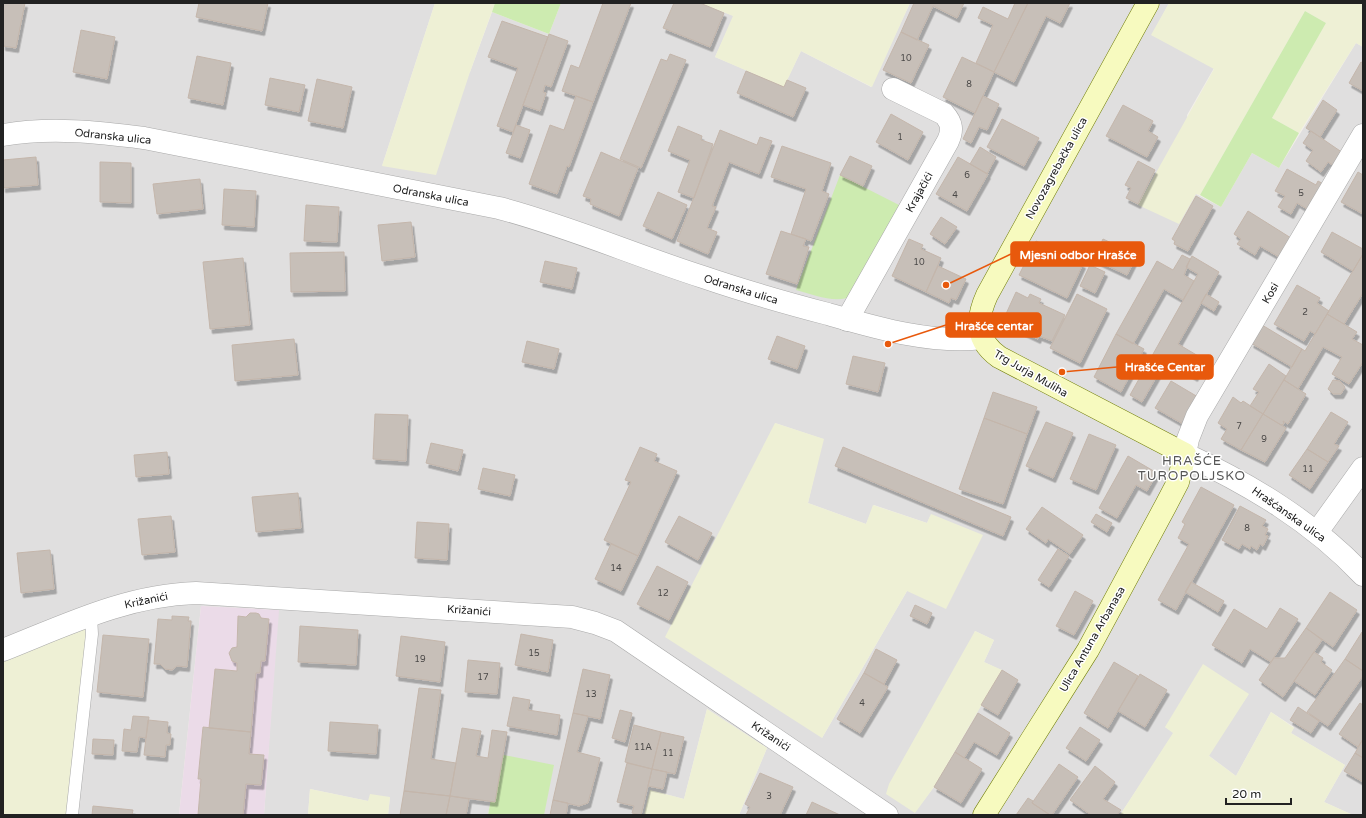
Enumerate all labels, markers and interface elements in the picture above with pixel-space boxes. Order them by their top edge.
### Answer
house number: 10 [900,53,912,64]
house number: 8 [966,79,972,90]
street label: Novozagrebačka ulica [1023,115,1090,222]
street label: Odranska ulica [74,126,152,147]
house number: 1 [897,132,903,143]
street label: Krajačići [903,170,936,215]
house number: 6 [964,170,970,181]
street label: Odranska ulica [392,182,470,209]
house number: 5 [1298,188,1304,199]
house number: 4 [952,190,958,201]
callout: Mjesni odbor Hrašće [1011,242,1144,266]
text: Mjesni odbor Hrašće [1019,248,1137,263]
house number: 10 [913,257,925,268]
street label: Odranska ulica [702,272,780,307]
street label: Kosi [1259,280,1282,306]
house number: 2 [1302,307,1308,318]
callout: Hrašće centar [946,313,1041,337]
text: Hrašće centar [955,319,1034,333]
street label: Trg Jurja Muliha [991,347,1070,400]
callout: Hrašće Centar [1117,355,1213,379]
text: Hrašće Centar [1125,360,1206,374]
house number: 7 [1236,421,1242,432]
house number: 9 [1261,434,1267,445]
district label: HRAŠĆE TUROPOLJSKO [1138,453,1246,484]
house number: 11 [1302,464,1314,475]
street label: Hrašćanska ulica [1249,484,1328,545]
house number: 8 [1244,523,1250,534]
house number: 14 [610,563,622,574]
street label: Ulica Antuna Arbanasa [1057,584,1128,694]
house number: 12 [657,588,669,599]
street label: Križanići [123,590,169,611]
street label: Križanići [447,602,491,619]
house number: 15 [528,648,540,659]
house number: 19 [414,654,426,665]
house number: 17 [477,672,489,683]
house number: 13 [585,689,597,700]
house number: 4 [859,698,865,709]
street label: Križanići [749,719,793,754]
house number: 11A [634,742,652,753]
house number: 11 [662,748,674,759]
scale bar [1226,780,1291,806]
text: 20 m [1232,787,1261,801]
house number: 3 [766,791,772,802]

